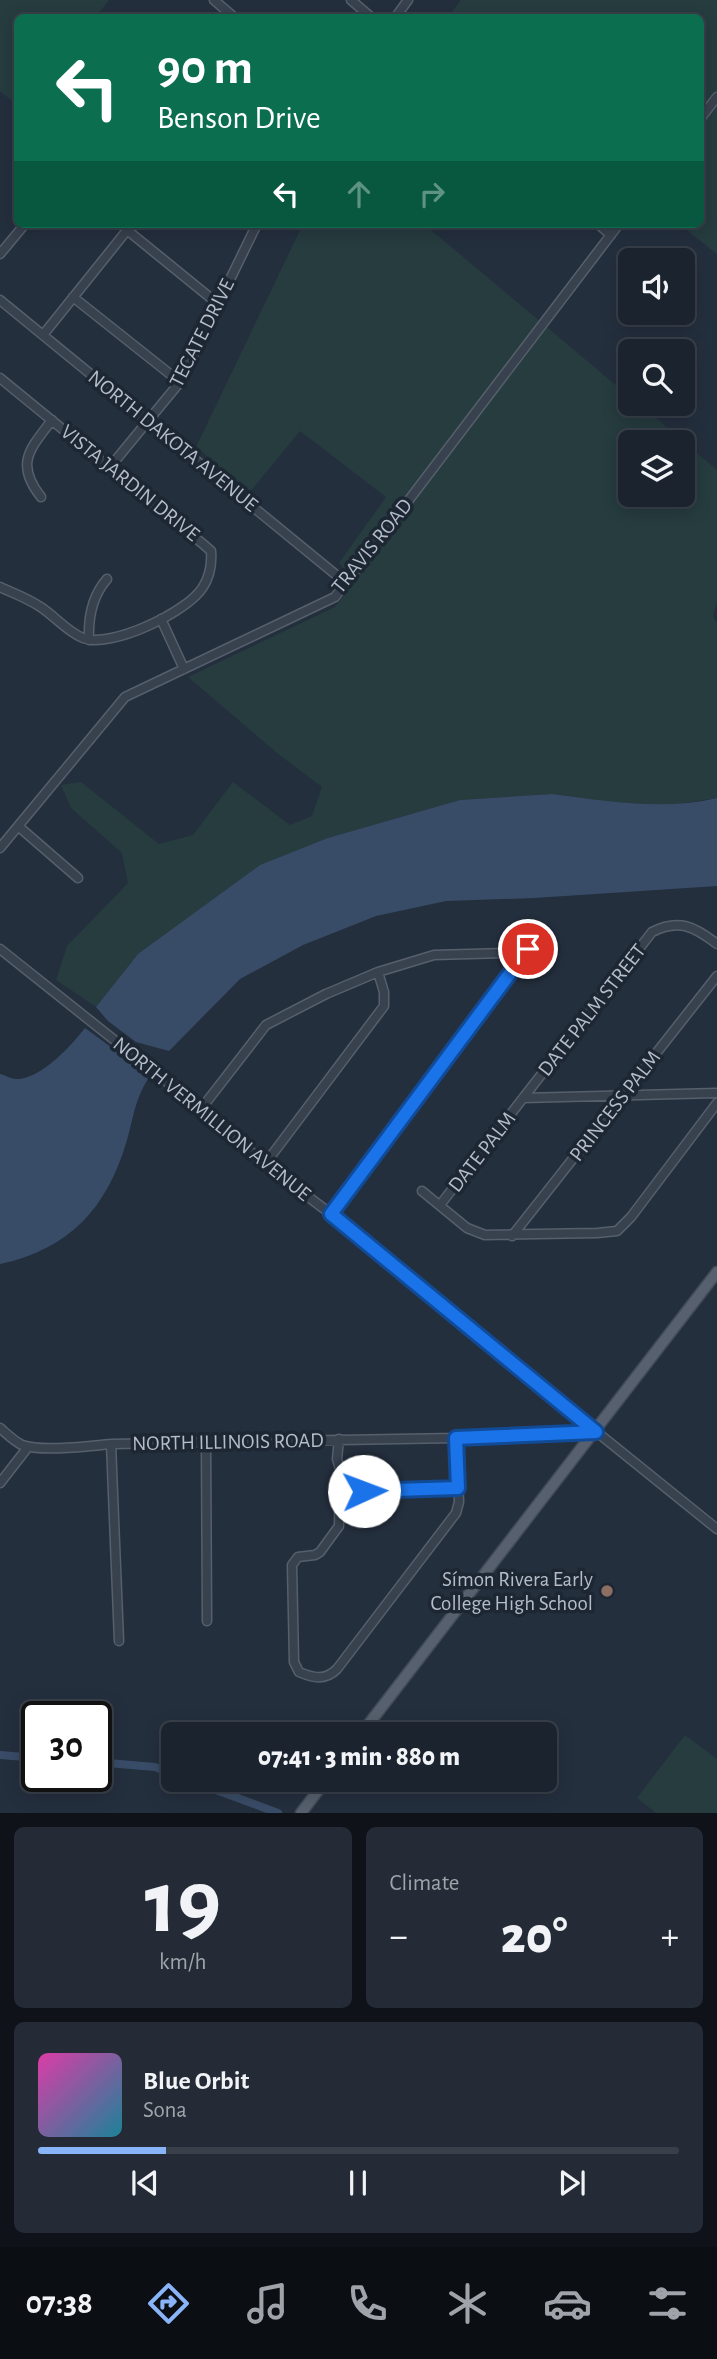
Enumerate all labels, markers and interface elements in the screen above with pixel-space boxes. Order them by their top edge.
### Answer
icon: left [42,42,133,133]
text: 90 m [157,44,253,93]
text: Benson Drive [157,102,321,134]
icon: left [267,175,305,213]
icon: ahead [340,175,378,213]
icon: right [413,175,451,213]
map controls [618,248,695,507]
button: sound [618,248,695,325]
street label: TECATE DRIVE [166,276,238,390]
button: search [618,339,695,416]
street label: NORTH DAKOTA AVENUE [84,366,262,516]
street label: VISTA JARDIN DRIVE [57,421,203,545]
button: layers [618,430,695,507]
street label: TRAVIS ROAD [328,495,416,597]
pin [498,919,558,979]
icon: arrive [509,930,547,968]
street label: DATE PALM STREET [534,940,650,1080]
street label: NORTH VERMILLION AVENUE [109,1033,315,1205]
street label: PRINCESS PALM [566,1047,664,1165]
street label: DATE PALM [444,1108,520,1196]
street label: NORTH ILLINOIS ROAD [132,1430,324,1454]
position arrow [327,1454,401,1528]
place label: Símon Rivera Early College High School [431,1569,593,1614]
marker: Símon Rivera Early College High School [599,1583,615,1599]
speed limit sign: 30 [21,1701,112,1792]
text: 07:41 · 3 min · 880 m [258,1744,460,1770]
text: 19 [144,1858,221,1949]
text: Climate [390,1872,459,1895]
text: 20° [501,1910,568,1962]
text: − [390,1918,408,1956]
text: + [661,1918,679,1956]
text: km/h [159,1951,206,1974]
text: Blue Orbit [143,2068,249,2094]
text: Sona [143,2099,187,2122]
icon: previous [126,2164,164,2202]
icon: pause [339,2164,377,2202]
icon: next [553,2164,591,2202]
icon: directions [144,2279,193,2328]
icon: music [243,2279,292,2328]
icon: phone [343,2279,392,2328]
icon: climate [443,2279,492,2328]
icon: car [543,2279,592,2328]
icon: filters [643,2279,692,2328]
text: 07:38 [25,2287,93,2319]

